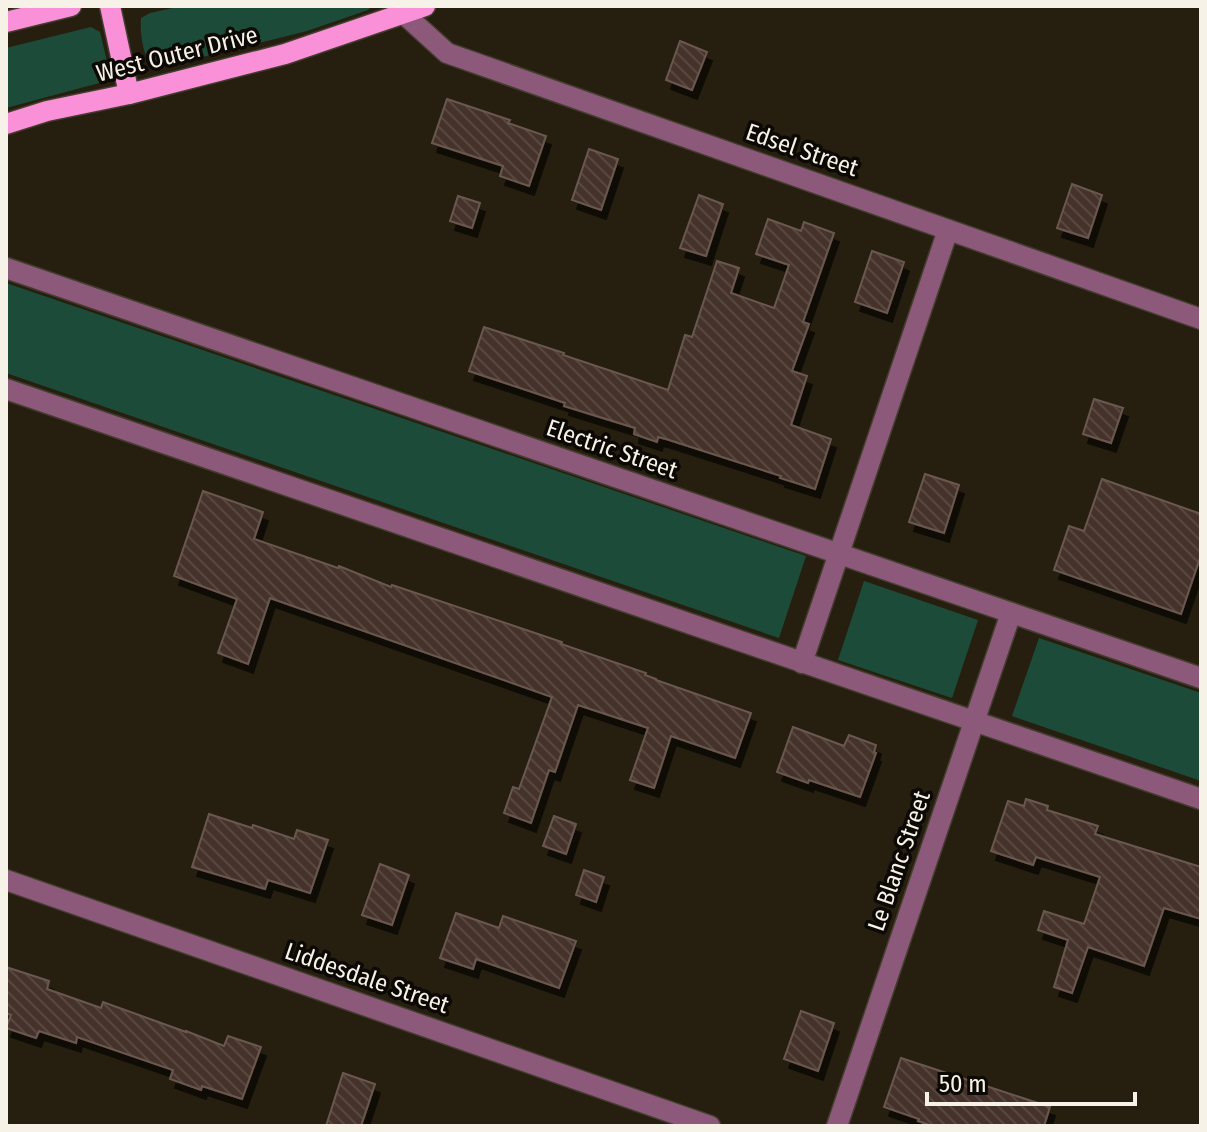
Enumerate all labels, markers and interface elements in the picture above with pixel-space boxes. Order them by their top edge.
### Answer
street label: West Outer Drive [94,20,260,88]
street label: Edsel Street [742,118,862,182]
street label: Electric Street [543,414,681,485]
street label: Le Blanc Street [862,787,936,935]
street label: Liddesdale Street [281,937,453,1019]
scale bar [927,1056,1135,1106]
text: 50 m [939,1070,987,1098]

